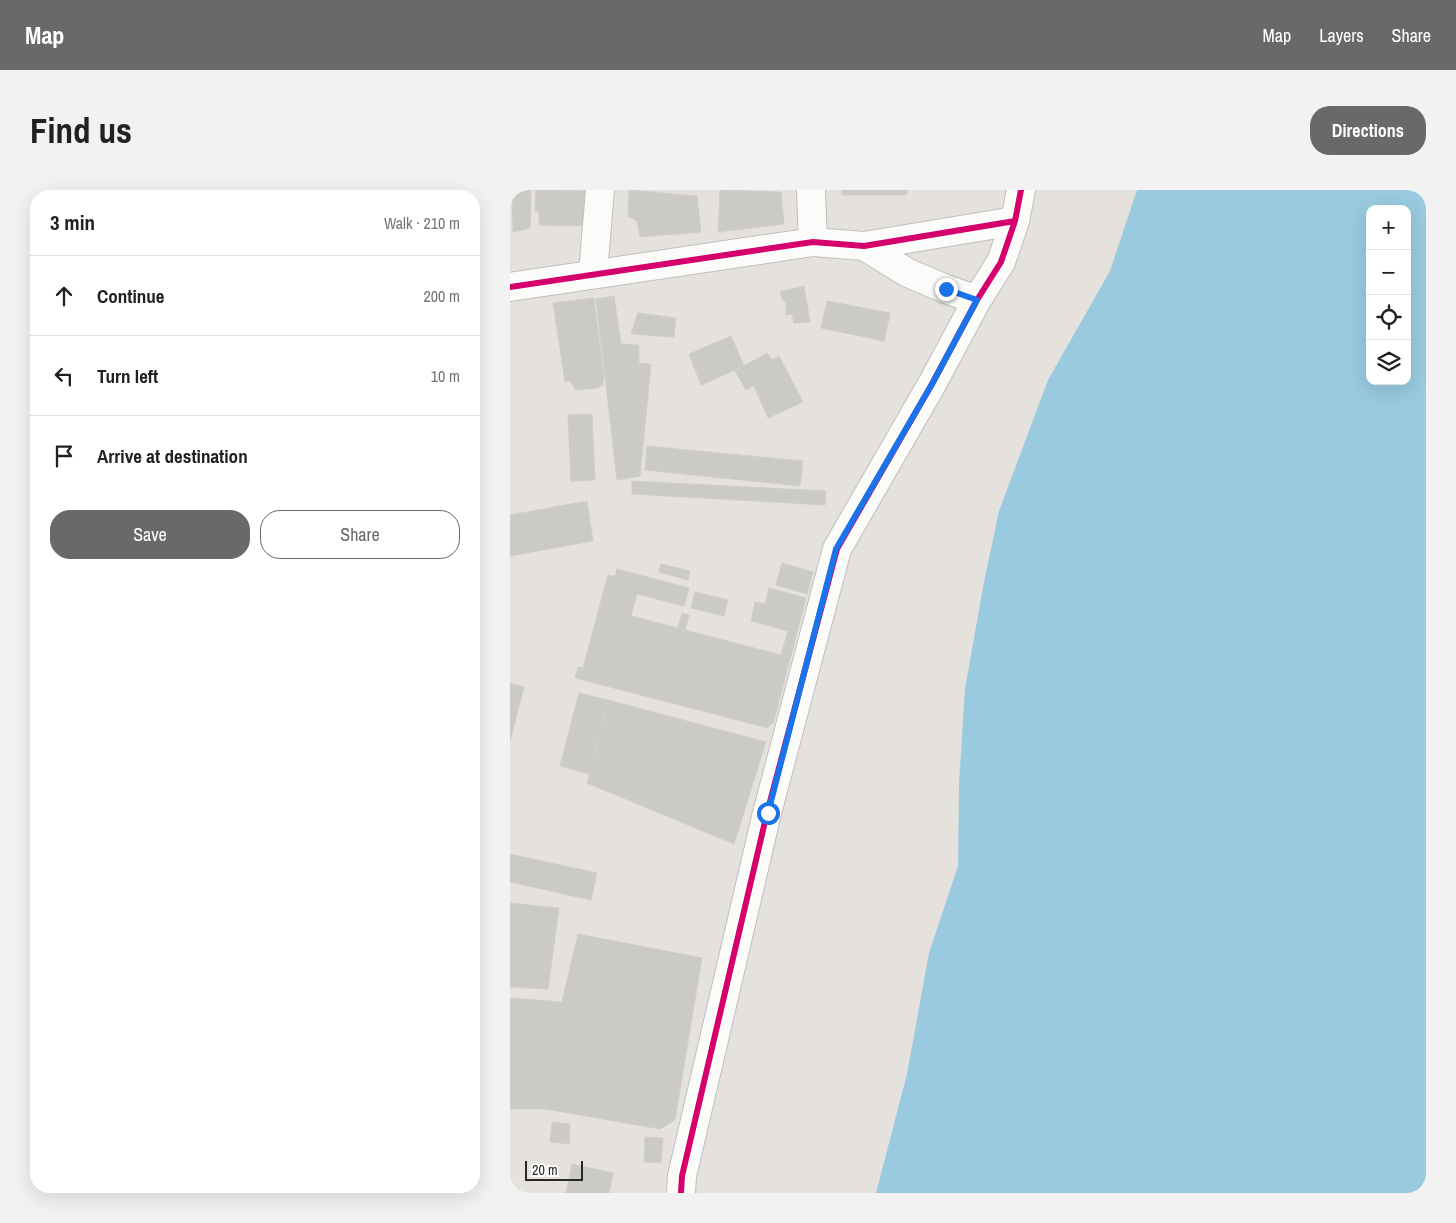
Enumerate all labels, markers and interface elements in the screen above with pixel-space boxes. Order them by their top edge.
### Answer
text: Map [25,19,64,51]
text: Map [1263,23,1291,48]
text: Layers [1319,23,1364,48]
text: Share [1392,23,1431,48]
button: Directions [1310,106,1426,155]
text: Find us [30,107,132,154]
map controls [1366,205,1411,385]
button: + [1366,205,1411,250]
text: 3 min [50,208,95,237]
text: Walk · 210 m [384,212,460,234]
button: − [1366,250,1411,295]
route end [935,278,958,301]
icon: ahead [50,282,78,310]
text: Continue [97,283,165,309]
text: 200 m [424,285,460,307]
button: locate [1366,295,1411,340]
button: layers [1366,340,1411,385]
icon: left [50,362,78,390]
text: Turn left [97,363,158,389]
text: 10 m [431,365,460,387]
icon: arrive [50,442,78,470]
text: Arrive at destination [97,443,248,469]
button: Save [50,510,250,559]
button: Share [260,510,460,559]
route start [757,802,780,825]
scale bar [525,1158,582,1181]
text: 20 m [532,1161,558,1179]

